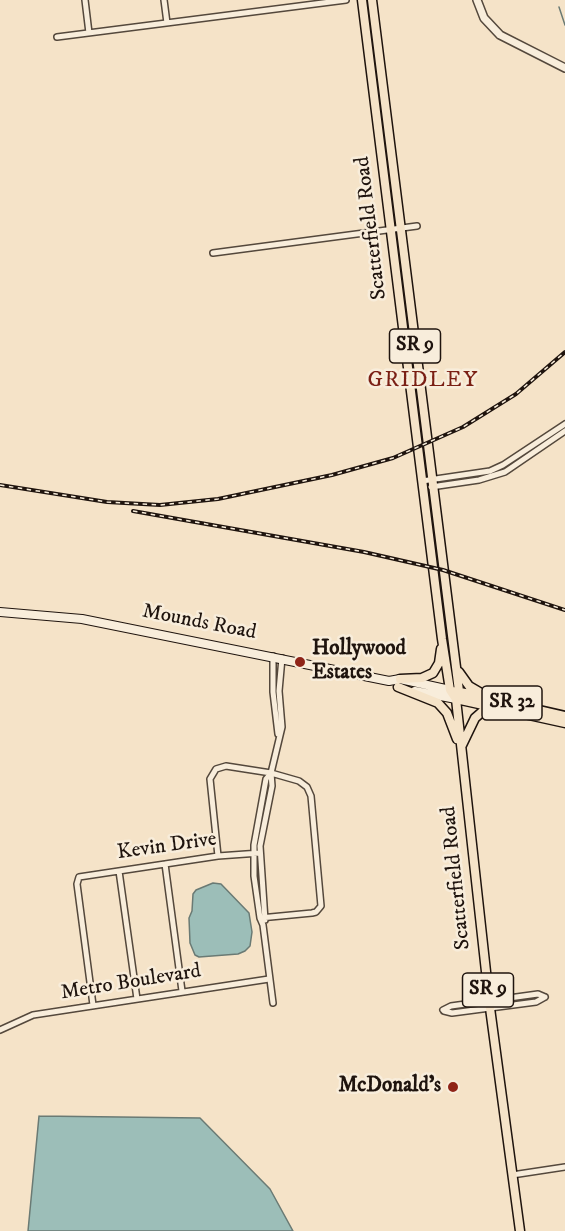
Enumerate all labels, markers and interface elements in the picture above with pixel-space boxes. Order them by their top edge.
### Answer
street label: Scatterfield Road [351,155,393,301]
road number: SR 9 [390,329,440,363]
district label: GRIDLEY [368,368,478,394]
street label: Mounds Road [140,600,258,646]
place label: Hollywood Estates [312,637,406,687]
marker: Hollywood Estates [293,655,307,669]
road number: SR 32 [482,686,542,720]
street label: Scatterfield Road [437,805,477,951]
street label: Kevin Drive [116,828,218,866]
street label: Metro Boulevard [59,959,203,1007]
road number: SR 9 [462,973,514,1007]
place label: McDonald's [338,1074,441,1100]
marker: McDonald's [446,1080,460,1094]

